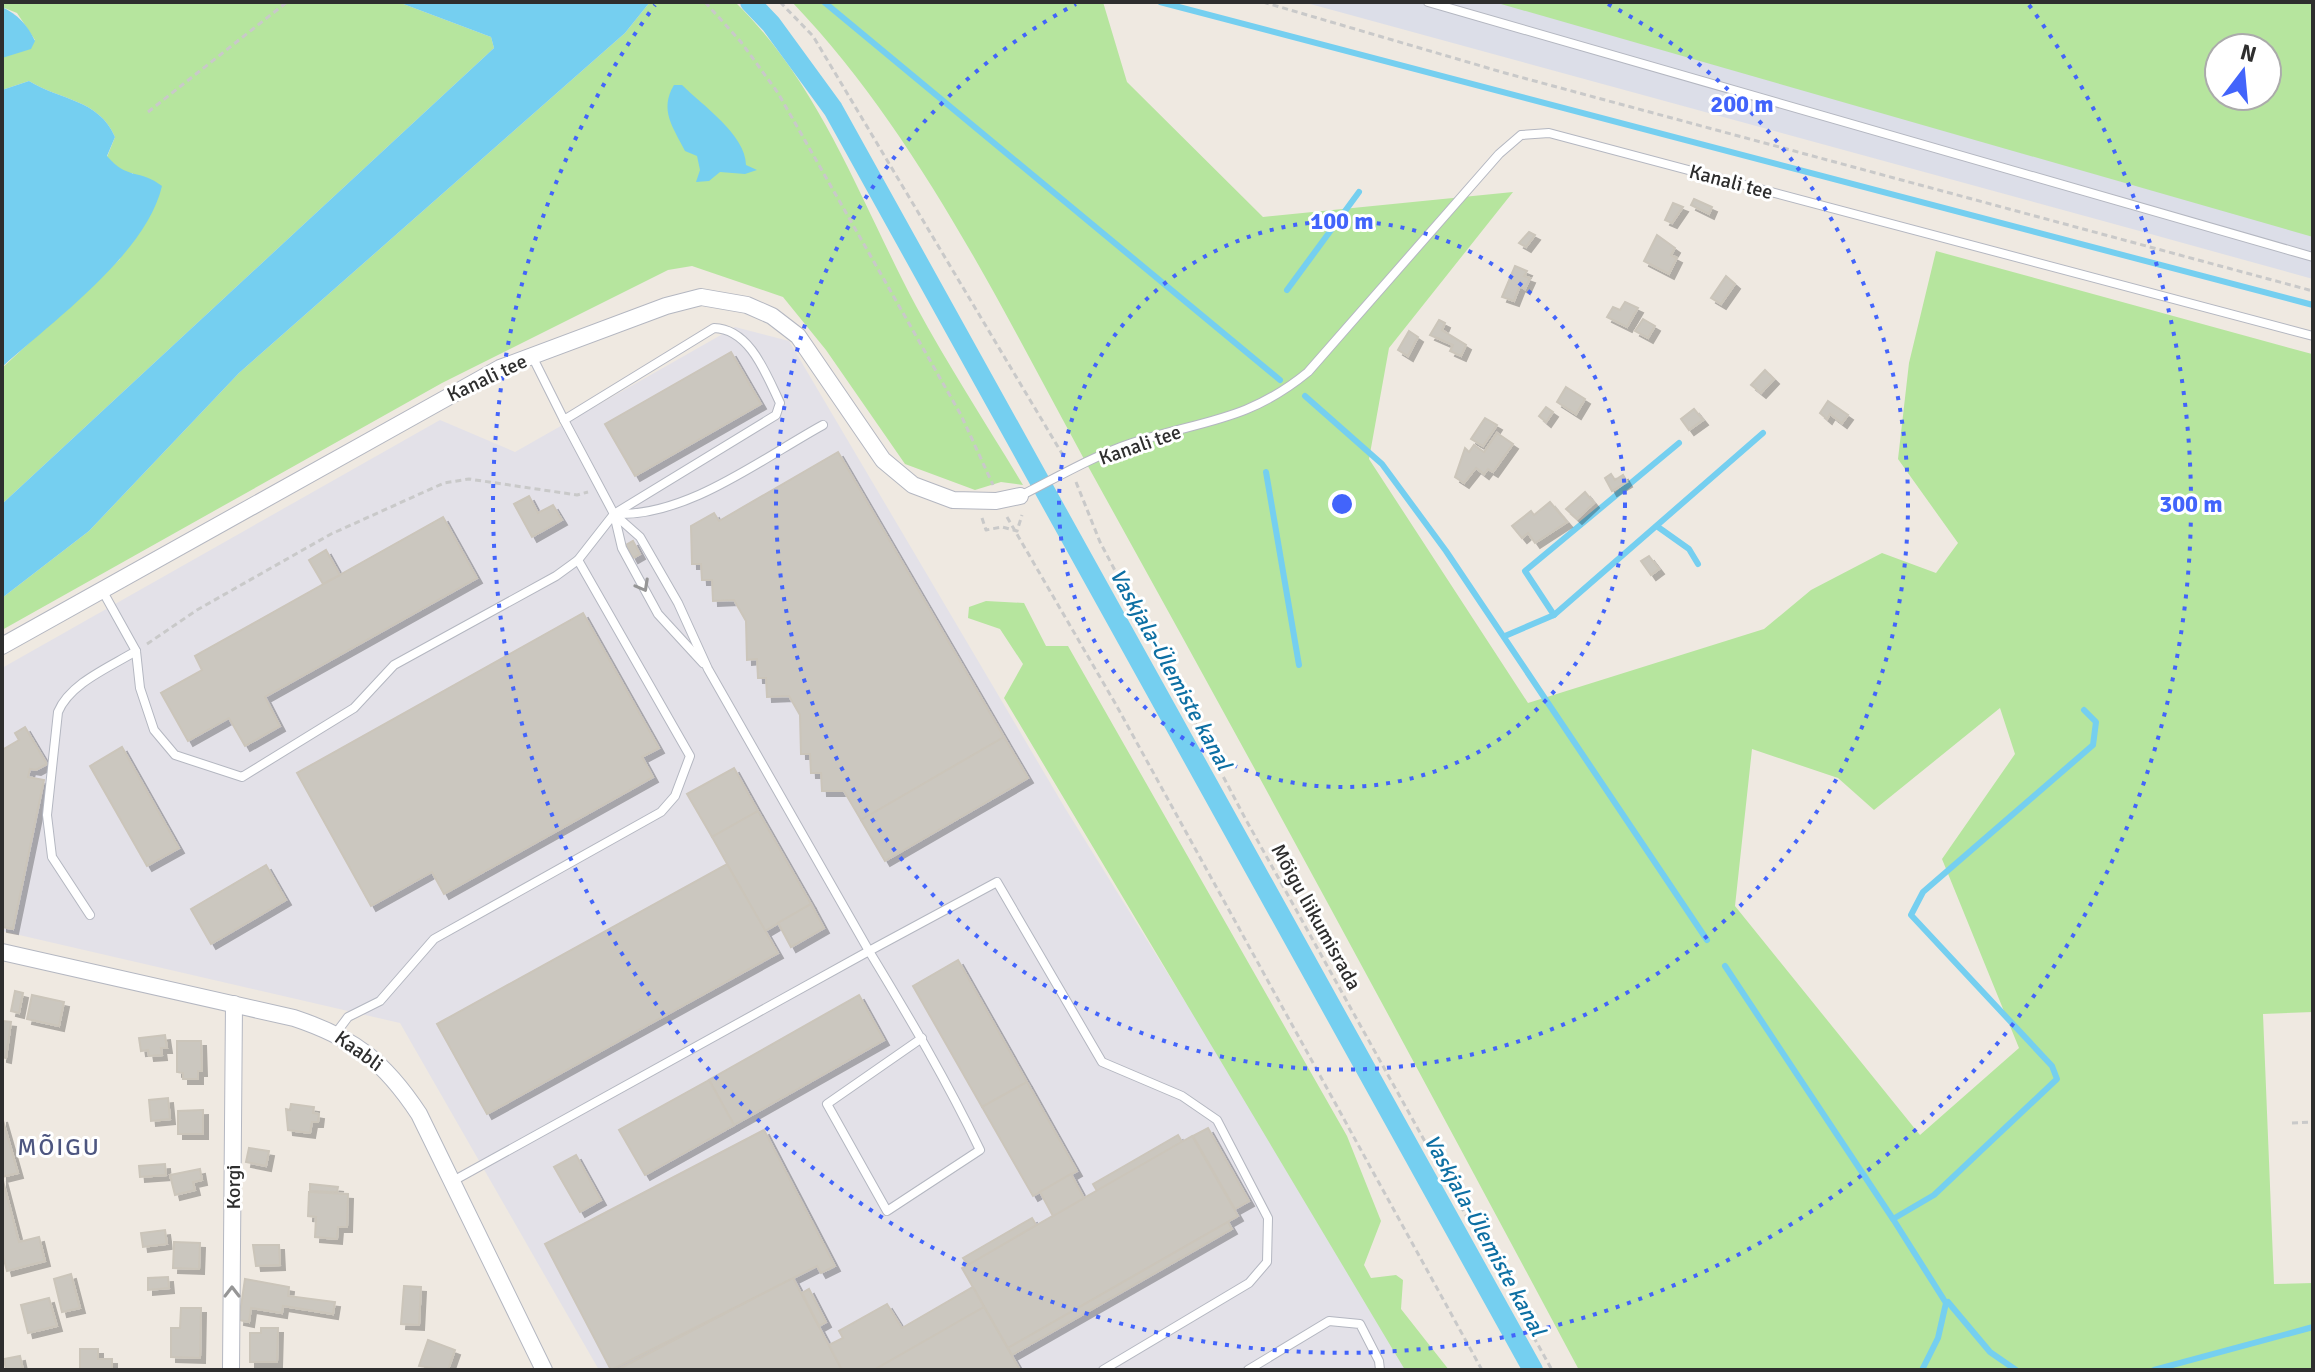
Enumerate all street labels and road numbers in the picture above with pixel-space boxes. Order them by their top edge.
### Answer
street label: Kanali tee [1686,159,1776,205]
street label: Kanali tee [443,349,531,407]
street label: Kanali tee [1095,419,1185,471]
street label: Mõigu liikumisrada [1265,840,1367,994]
street label: Kaabli [330,1025,388,1077]
street label: Korgi [221,1164,246,1210]

